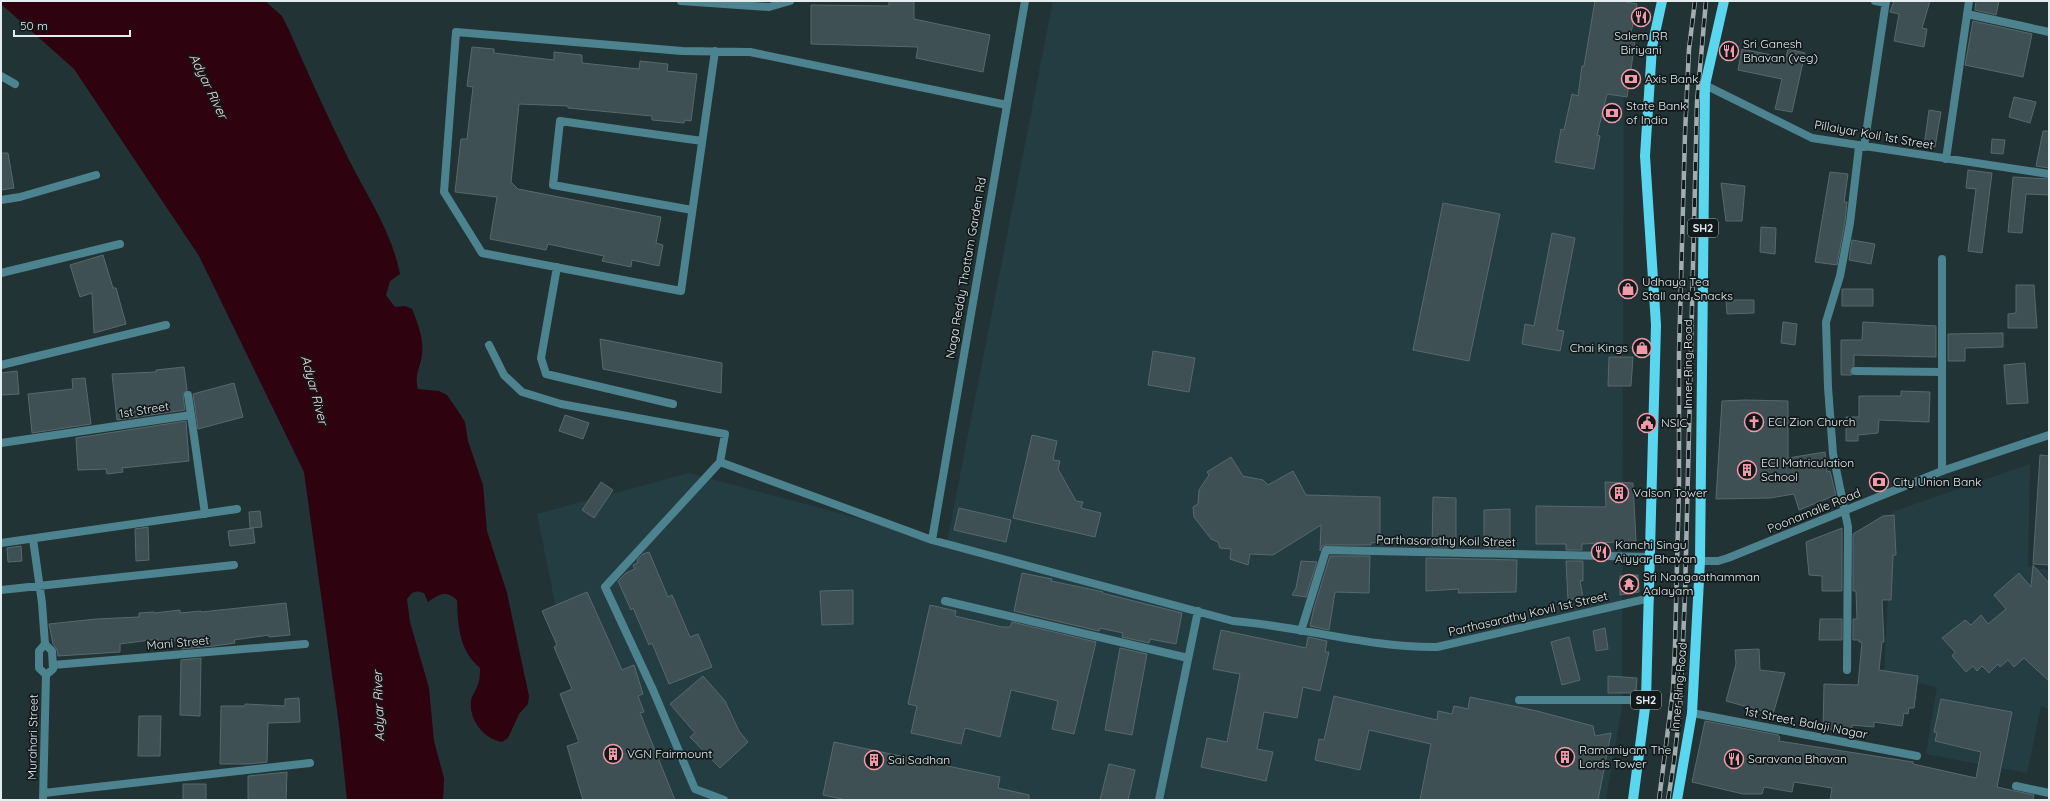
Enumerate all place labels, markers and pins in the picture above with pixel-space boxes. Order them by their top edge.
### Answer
restaurant icon: Salem RR Biriyani [1630,6,1652,28]
place label: Salem RR Biriyani [1614,28,1668,57]
place label: Sri Ganesh Bhavan (veg) [1743,36,1818,65]
restaurant icon: Sri Ganesh Bhavan (veg) [1718,40,1740,62]
bank icon: Axis Bank [1620,68,1642,90]
place label: Axis Bank [1645,71,1698,86]
place label: State Bank of India [1626,98,1687,127]
bank icon: State Bank of India [1601,102,1623,124]
place label: Udhaya Tea Stall and Snacks [1642,274,1733,303]
shop icon: Udhaya Tea Stall and Snacks [1617,278,1639,300]
shop icon: Chai Kings [1631,337,1653,359]
place label: Chai Kings [1570,340,1628,355]
church icon: ECI Zion Church [1743,411,1765,433]
public building icon: NSIC [1636,412,1658,434]
place label: ECI Zion Church [1768,414,1856,429]
place label: NSIC [1661,415,1687,430]
place label: ECI Matriculation School [1761,455,1854,484]
building icon: ECI Matriculation School [1736,459,1758,481]
bank icon: City Union Bank [1868,471,1890,493]
place label: City Union Bank [1893,474,1982,489]
building icon: Valson Tower [1608,482,1630,504]
place label: Valson Tower [1633,485,1708,500]
place label: Kanchi Singu Aiyyar Bhavan [1615,537,1696,566]
restaurant icon: Kanchi Singu Aiyyar Bhavan [1590,541,1612,563]
place label: Sri Naagaathamman Aalayam [1643,569,1760,598]
temple icon: Sri Naagaathamman Aalayam [1618,573,1640,595]
place label: Ramaniyam The Lords Tower [1579,742,1671,771]
building icon: VGN Fairmount [602,743,624,765]
place label: VGN Fairmount [627,746,712,761]
building icon: Ramaniyam The Lords Tower [1554,746,1576,768]
restaurant icon: Saravana Bhavan [1723,748,1745,770]
building icon: Sai Sadhan [863,749,885,771]
place label: Saravana Bhavan [1748,751,1847,766]
place label: Sai Sadhan [888,752,950,767]

